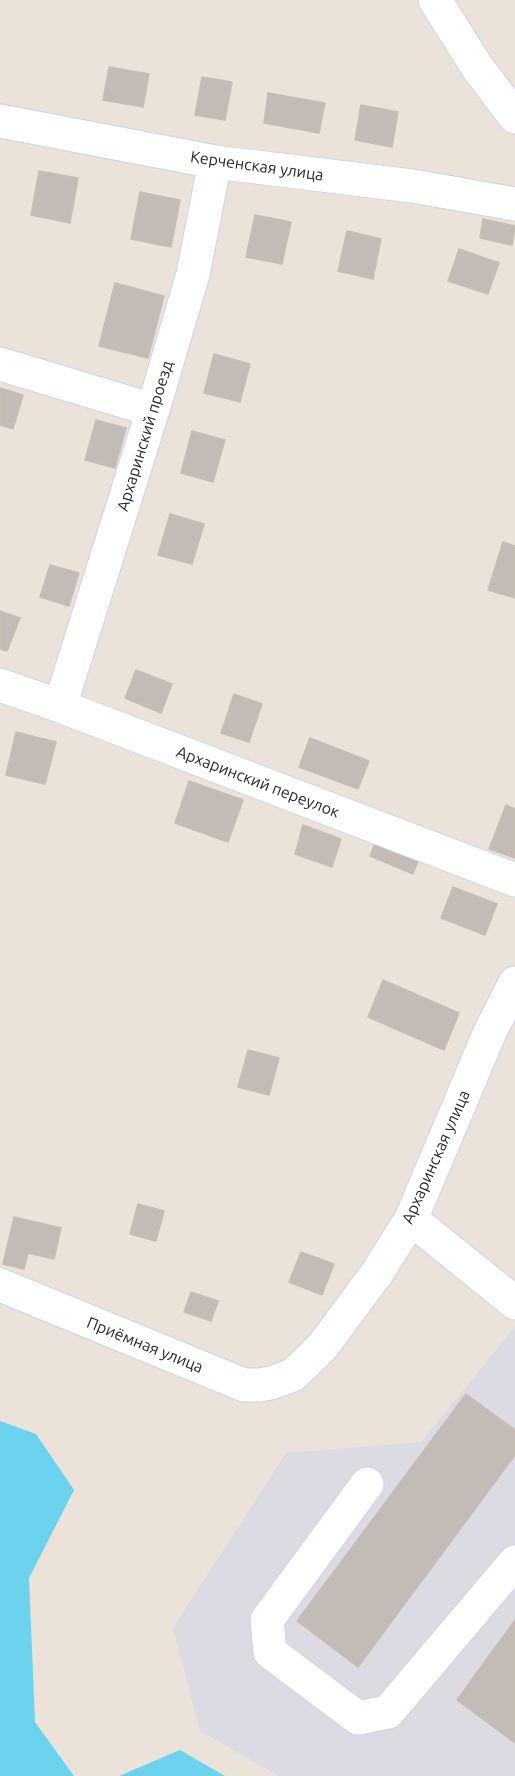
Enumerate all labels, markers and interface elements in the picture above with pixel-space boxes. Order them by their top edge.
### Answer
street label: Керченская улица [189,147,325,185]
street label: Архаринский проезд [113,359,177,513]
street label: Архаринский переулок [174,742,342,822]
street label: Архаринская улица [398,1087,474,1227]
street label: Приёмная улица [84,1313,206,1377]

